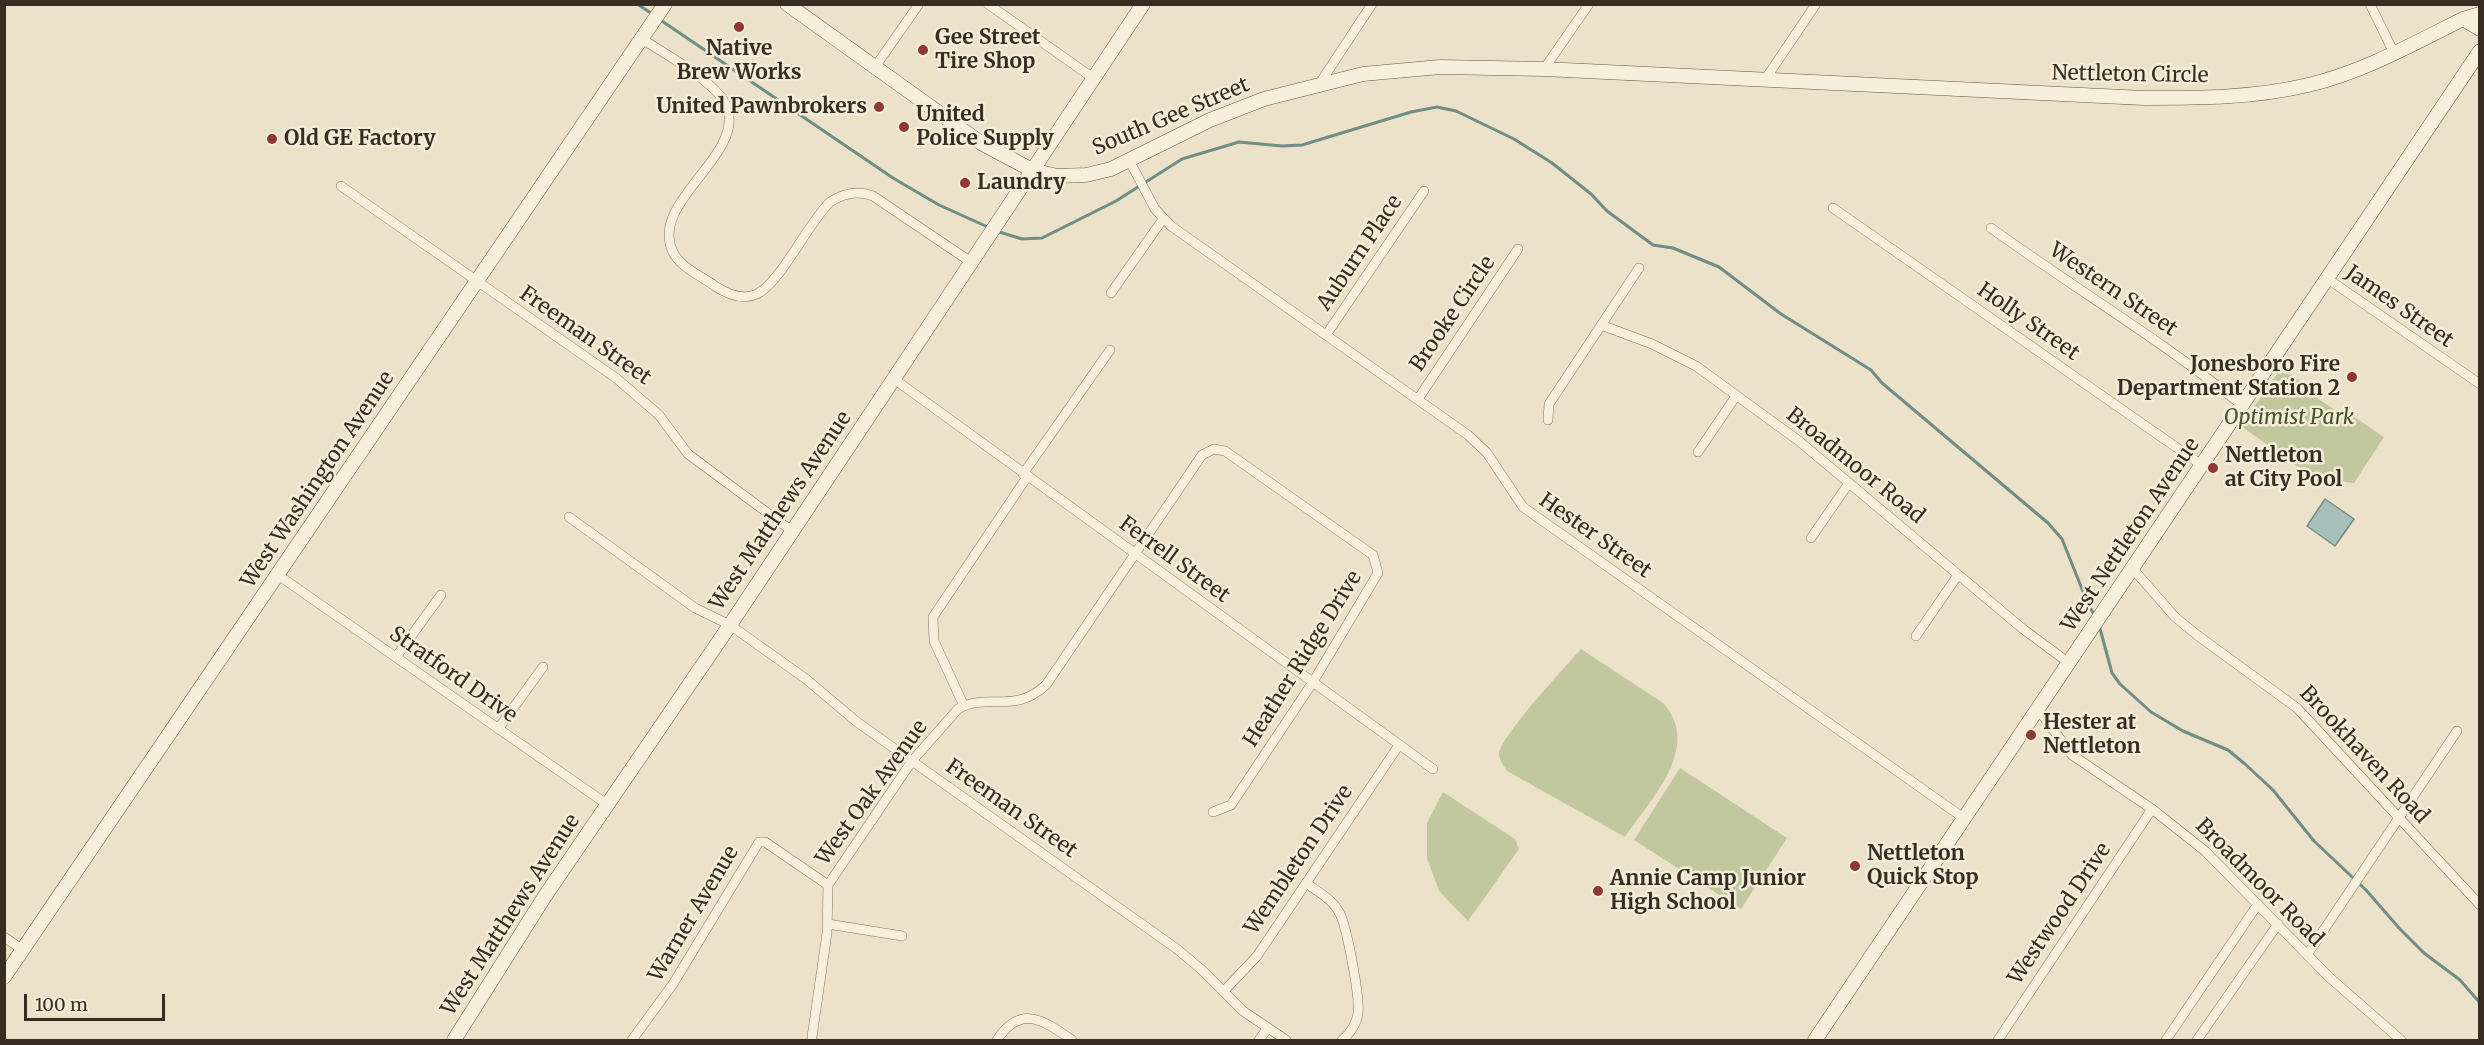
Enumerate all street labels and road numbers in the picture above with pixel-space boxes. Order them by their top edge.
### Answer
street label: Nettleton Circle [2051,61,2209,89]
street label: South Gee Street [1089,73,1253,161]
street label: Auburn Place [1312,191,1408,315]
street label: Western Street [2044,238,2182,342]
street label: Brooke Circle [1405,252,1501,376]
street label: James Street [2340,261,2458,353]
street label: Holly Street [1972,278,2084,366]
street label: Freeman Street [514,281,656,391]
street label: West Washington Avenue [236,367,400,593]
street label: Broadmoor Road [1781,403,1929,529]
street label: West Matthews Avenue [705,407,857,615]
street label: West Nettleton Avenue [2057,433,2205,637]
street label: Hester Street [1534,488,1656,584]
street label: Ferrell Street [1114,511,1234,609]
street label: Heather Ridge Drive [1239,566,1367,752]
street label: Stratford Drive [384,622,522,728]
street label: Brookhaven Road [2294,681,2434,829]
street label: West Oak Avenue [811,716,933,870]
street label: Freeman Street [940,754,1082,864]
street label: Wembleton Drive [1240,780,1358,940]
street label: West Matthews Avenue [437,810,585,1020]
street label: Broadmoor Road [2190,814,2328,952]
street label: Westwood Drive [2003,838,2117,990]
street label: Warner Avenue [644,842,744,986]

